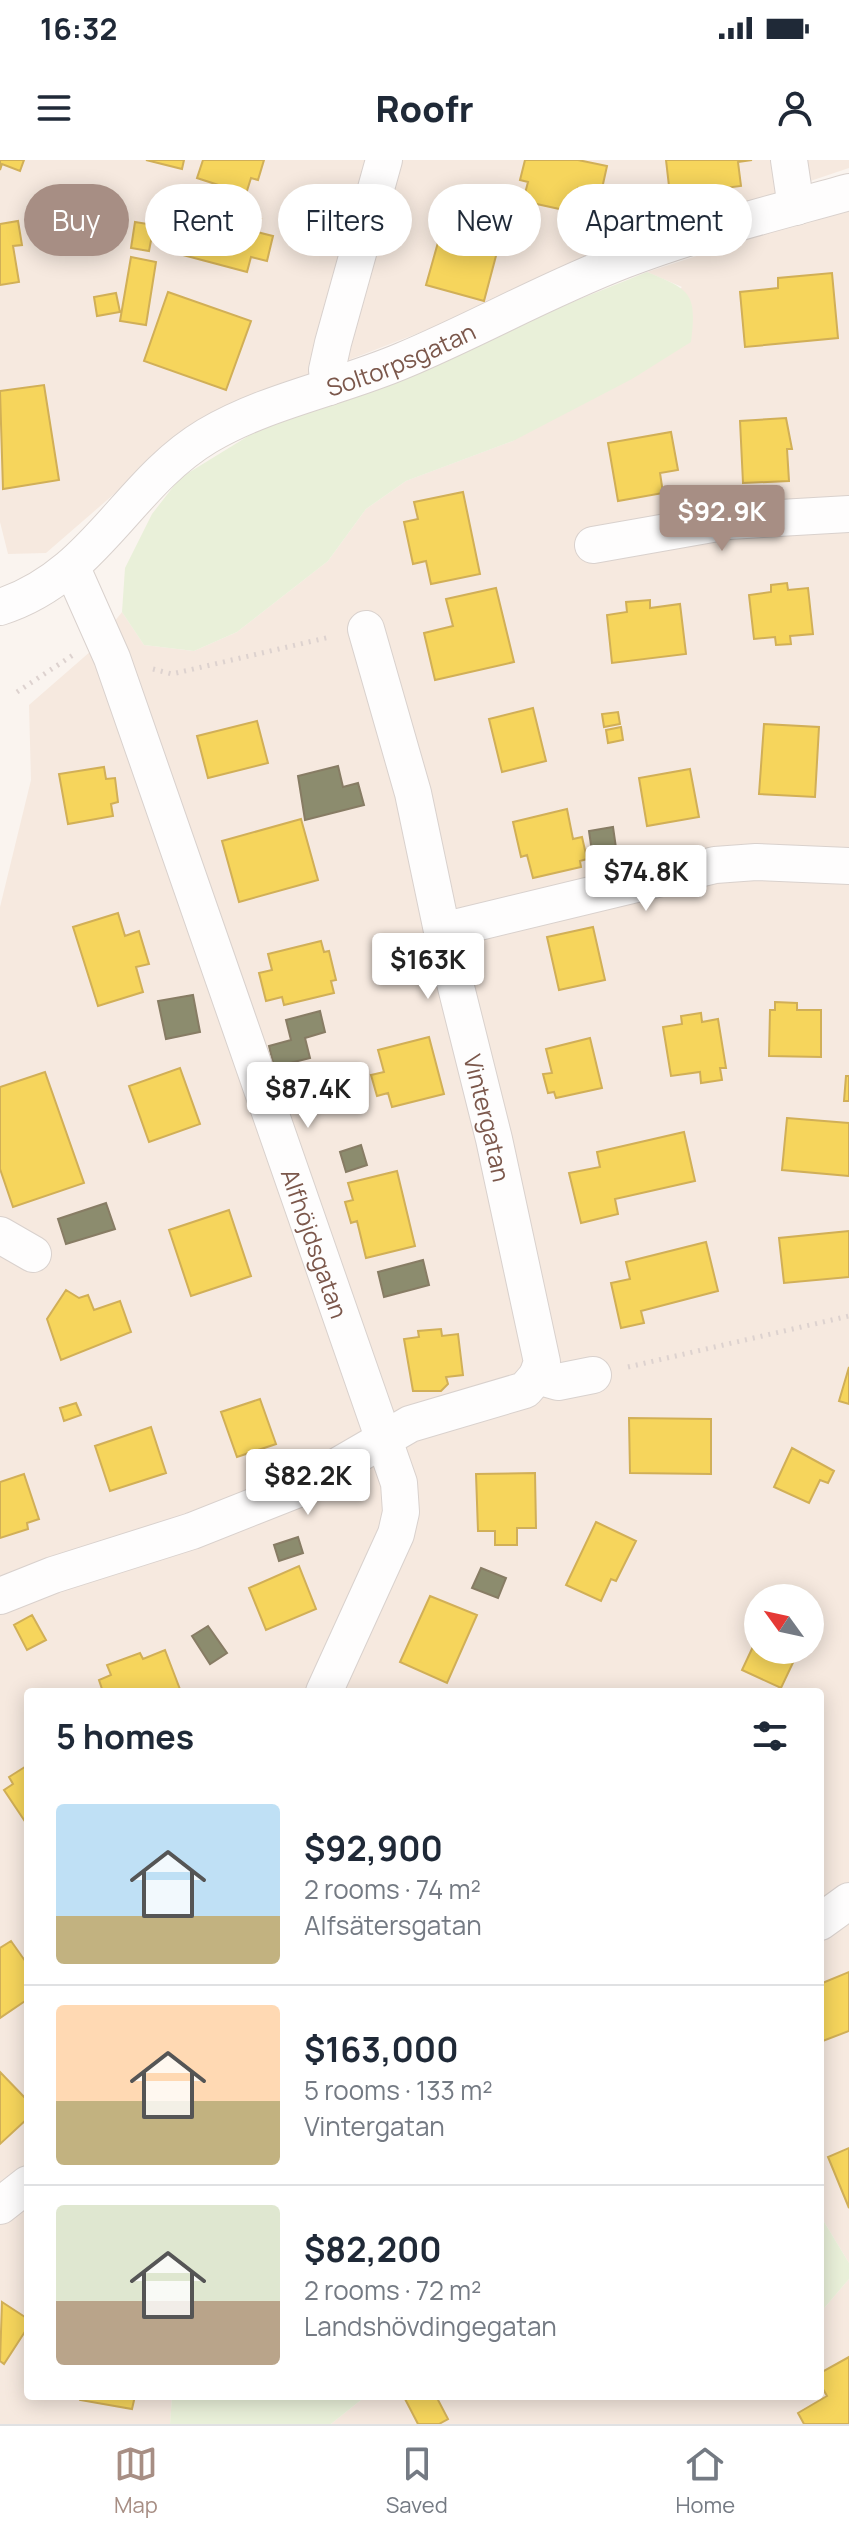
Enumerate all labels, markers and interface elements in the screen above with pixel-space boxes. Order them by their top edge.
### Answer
text: 16:32 [40,8,117,49]
text: Roofr [376,84,474,133]
icon: menu [32,86,76,130]
icon: person [773,86,817,130]
chip: Buy [24,184,129,256]
chip: Rent [145,184,262,256]
chip: Filters [278,184,412,256]
chip: New [428,184,541,256]
chip: Apartment [557,184,752,256]
street label: Soltorpsgatan [322,314,480,403]
pin: $92.9K [657,485,787,553]
text: $92.9K [678,493,766,529]
pin: $74.8K [581,845,711,913]
text: $74.8K [603,853,689,889]
pin: $163K [372,933,484,1001]
text: $163K [390,941,466,977]
street label: Vintergatan [457,1051,519,1185]
pin: $87.4K [243,1062,373,1130]
text: $87.4K [265,1070,351,1106]
street label: Alfhöjdsgatan [274,1164,357,1322]
pin: $82.2K [243,1449,373,1517]
text: $82.2K [264,1457,352,1493]
north arrow [744,1584,824,1664]
map controls [744,1584,824,1664]
text: 5 homes [56,1713,194,1759]
icon: filters [748,1714,792,1758]
text: $92,900 [304,1825,443,1871]
icon: home [120,1836,216,1932]
text: 2 rooms · 74 m² [304,1871,481,1907]
text: Alfsätersgatan [304,1907,482,1943]
text: $163,000 [304,2026,459,2072]
icon: home [120,2037,216,2133]
text: 5 rooms · 133 m² [304,2072,493,2108]
text: Vintergatan [304,2108,445,2144]
text: $82,200 [304,2226,442,2272]
icon: home [120,2237,216,2333]
text: 2 rooms · 72 m² [304,2272,481,2308]
text: Landshövdingegatan [304,2308,557,2344]
tab: Map [114,2442,158,2520]
tab: Saved [386,2442,448,2520]
tab: Home [676,2442,735,2520]

